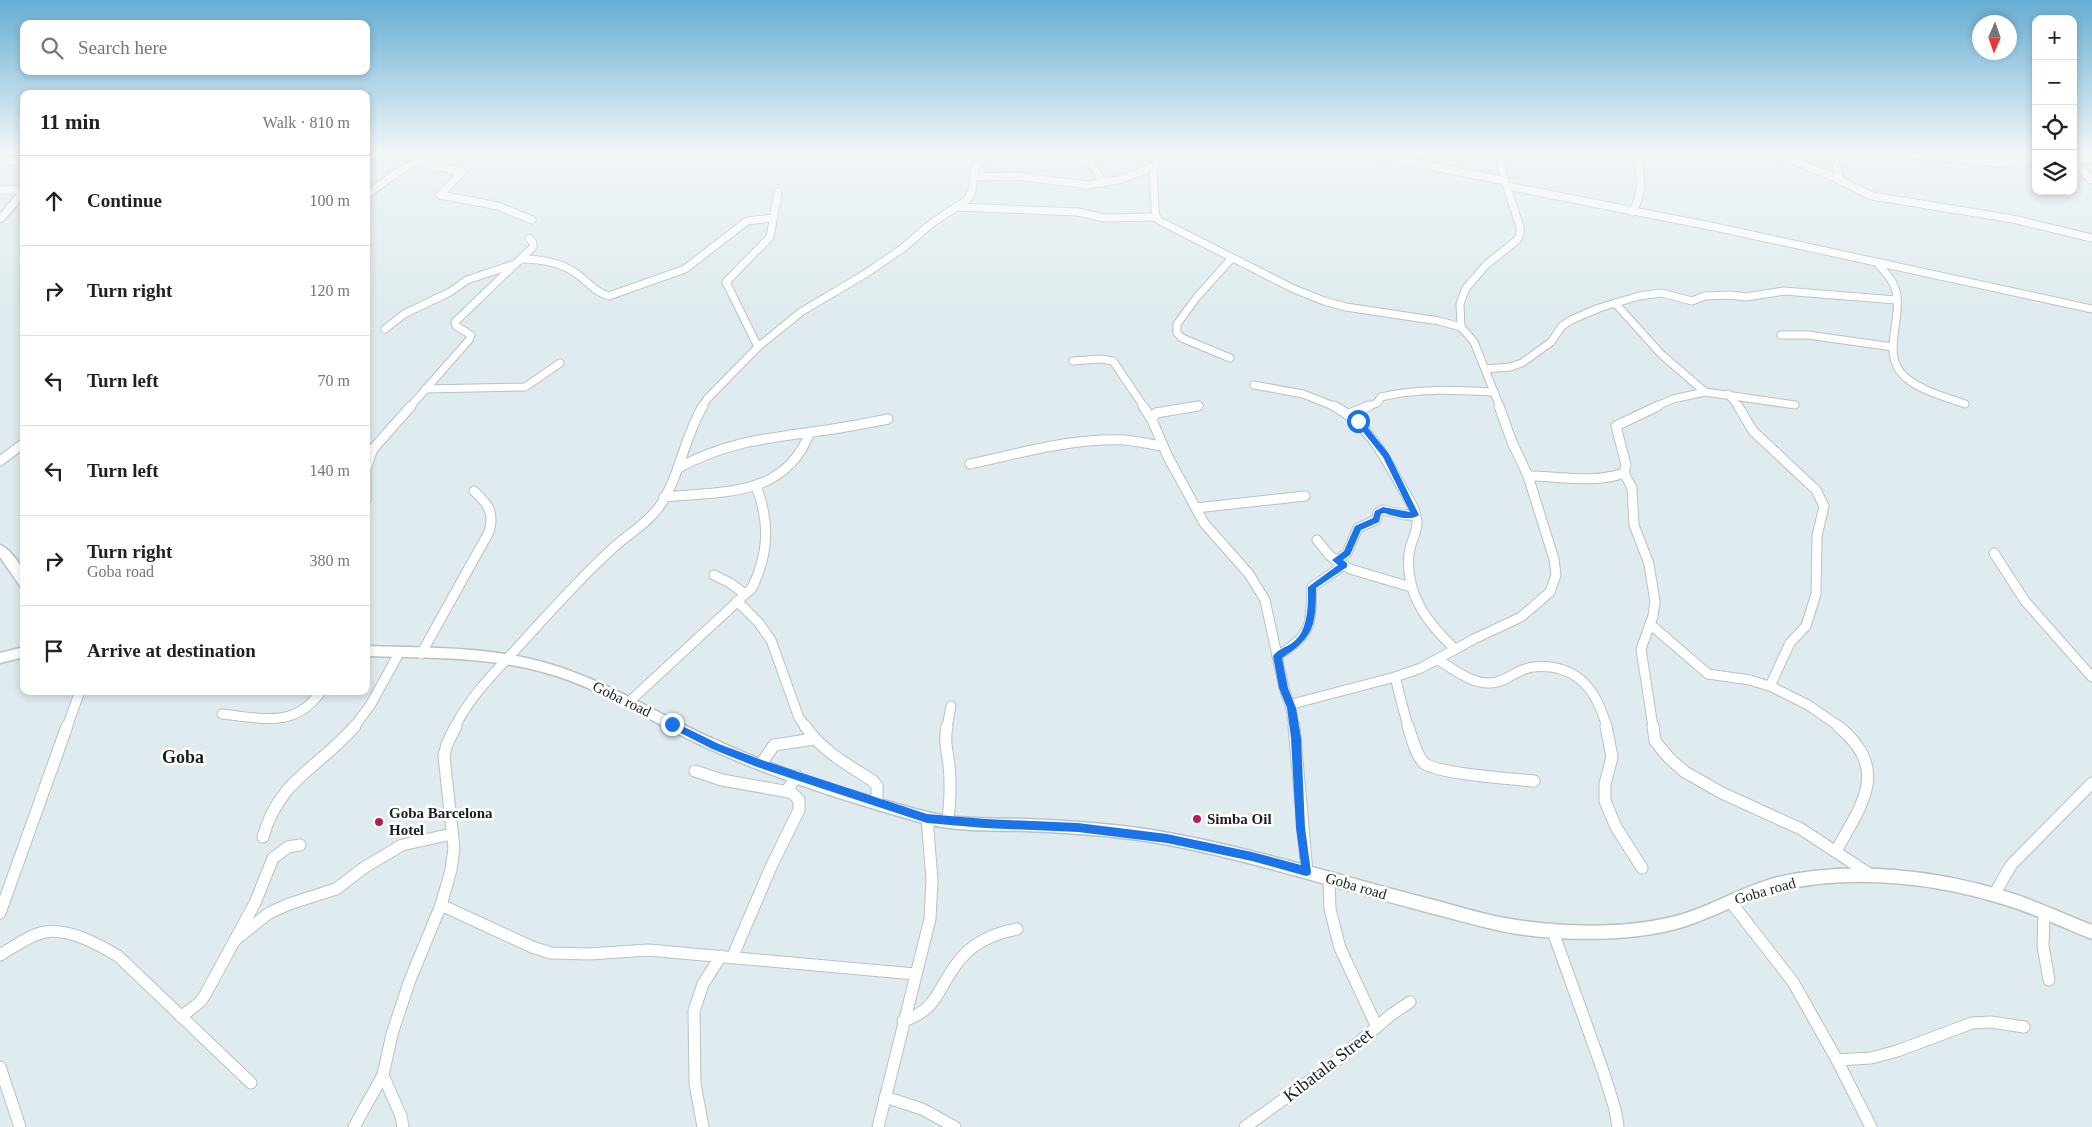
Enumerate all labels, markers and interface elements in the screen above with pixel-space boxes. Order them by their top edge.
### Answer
north arrow [1972,15,2017,60]
map controls [2032,15,2077,195]
button: + [2032,15,2077,60]
search box [20,20,370,75]
icon: search [38,34,66,62]
text: Search here [78,37,167,58]
button: − [2032,60,2077,105]
button: locate [2032,105,2077,150]
text: 11 min [40,110,100,134]
text: Walk · 810 m [263,114,350,131]
button: layers [2032,150,2077,195]
icon: ahead [40,187,68,215]
text: Continue [87,190,162,211]
text: 100 m [310,192,350,209]
icon: right [40,277,68,305]
text: Turn right [87,280,172,301]
text: 120 m [310,282,350,299]
icon: left [40,367,68,395]
text: Turn left [87,370,159,391]
text: 70 m [318,372,350,389]
route start [1347,410,1370,433]
icon: left [40,457,68,485]
text: Turn left [87,460,159,481]
text: 140 m [310,462,350,479]
text: Turn right [87,541,172,562]
icon: right [40,547,68,575]
text: 380 m [310,552,350,569]
text: Goba road [87,563,154,580]
icon: arrive [40,637,68,665]
text: Arrive at destination [87,640,256,661]
street label: Goba road [590,678,654,720]
route end [661,713,684,736]
district label: Goba [162,747,204,767]
place label: Goba Barcelona Hotel [389,805,493,838]
place label: Simba Oil [1207,811,1272,827]
marker: Simba Oil [1191,813,1203,825]
marker: Goba Barcelona Hotel [373,816,385,828]
street label: Goba road [1324,870,1389,902]
street label: Goba road [1733,875,1798,907]
street label: Kibatala Street [1280,1024,1376,1106]

